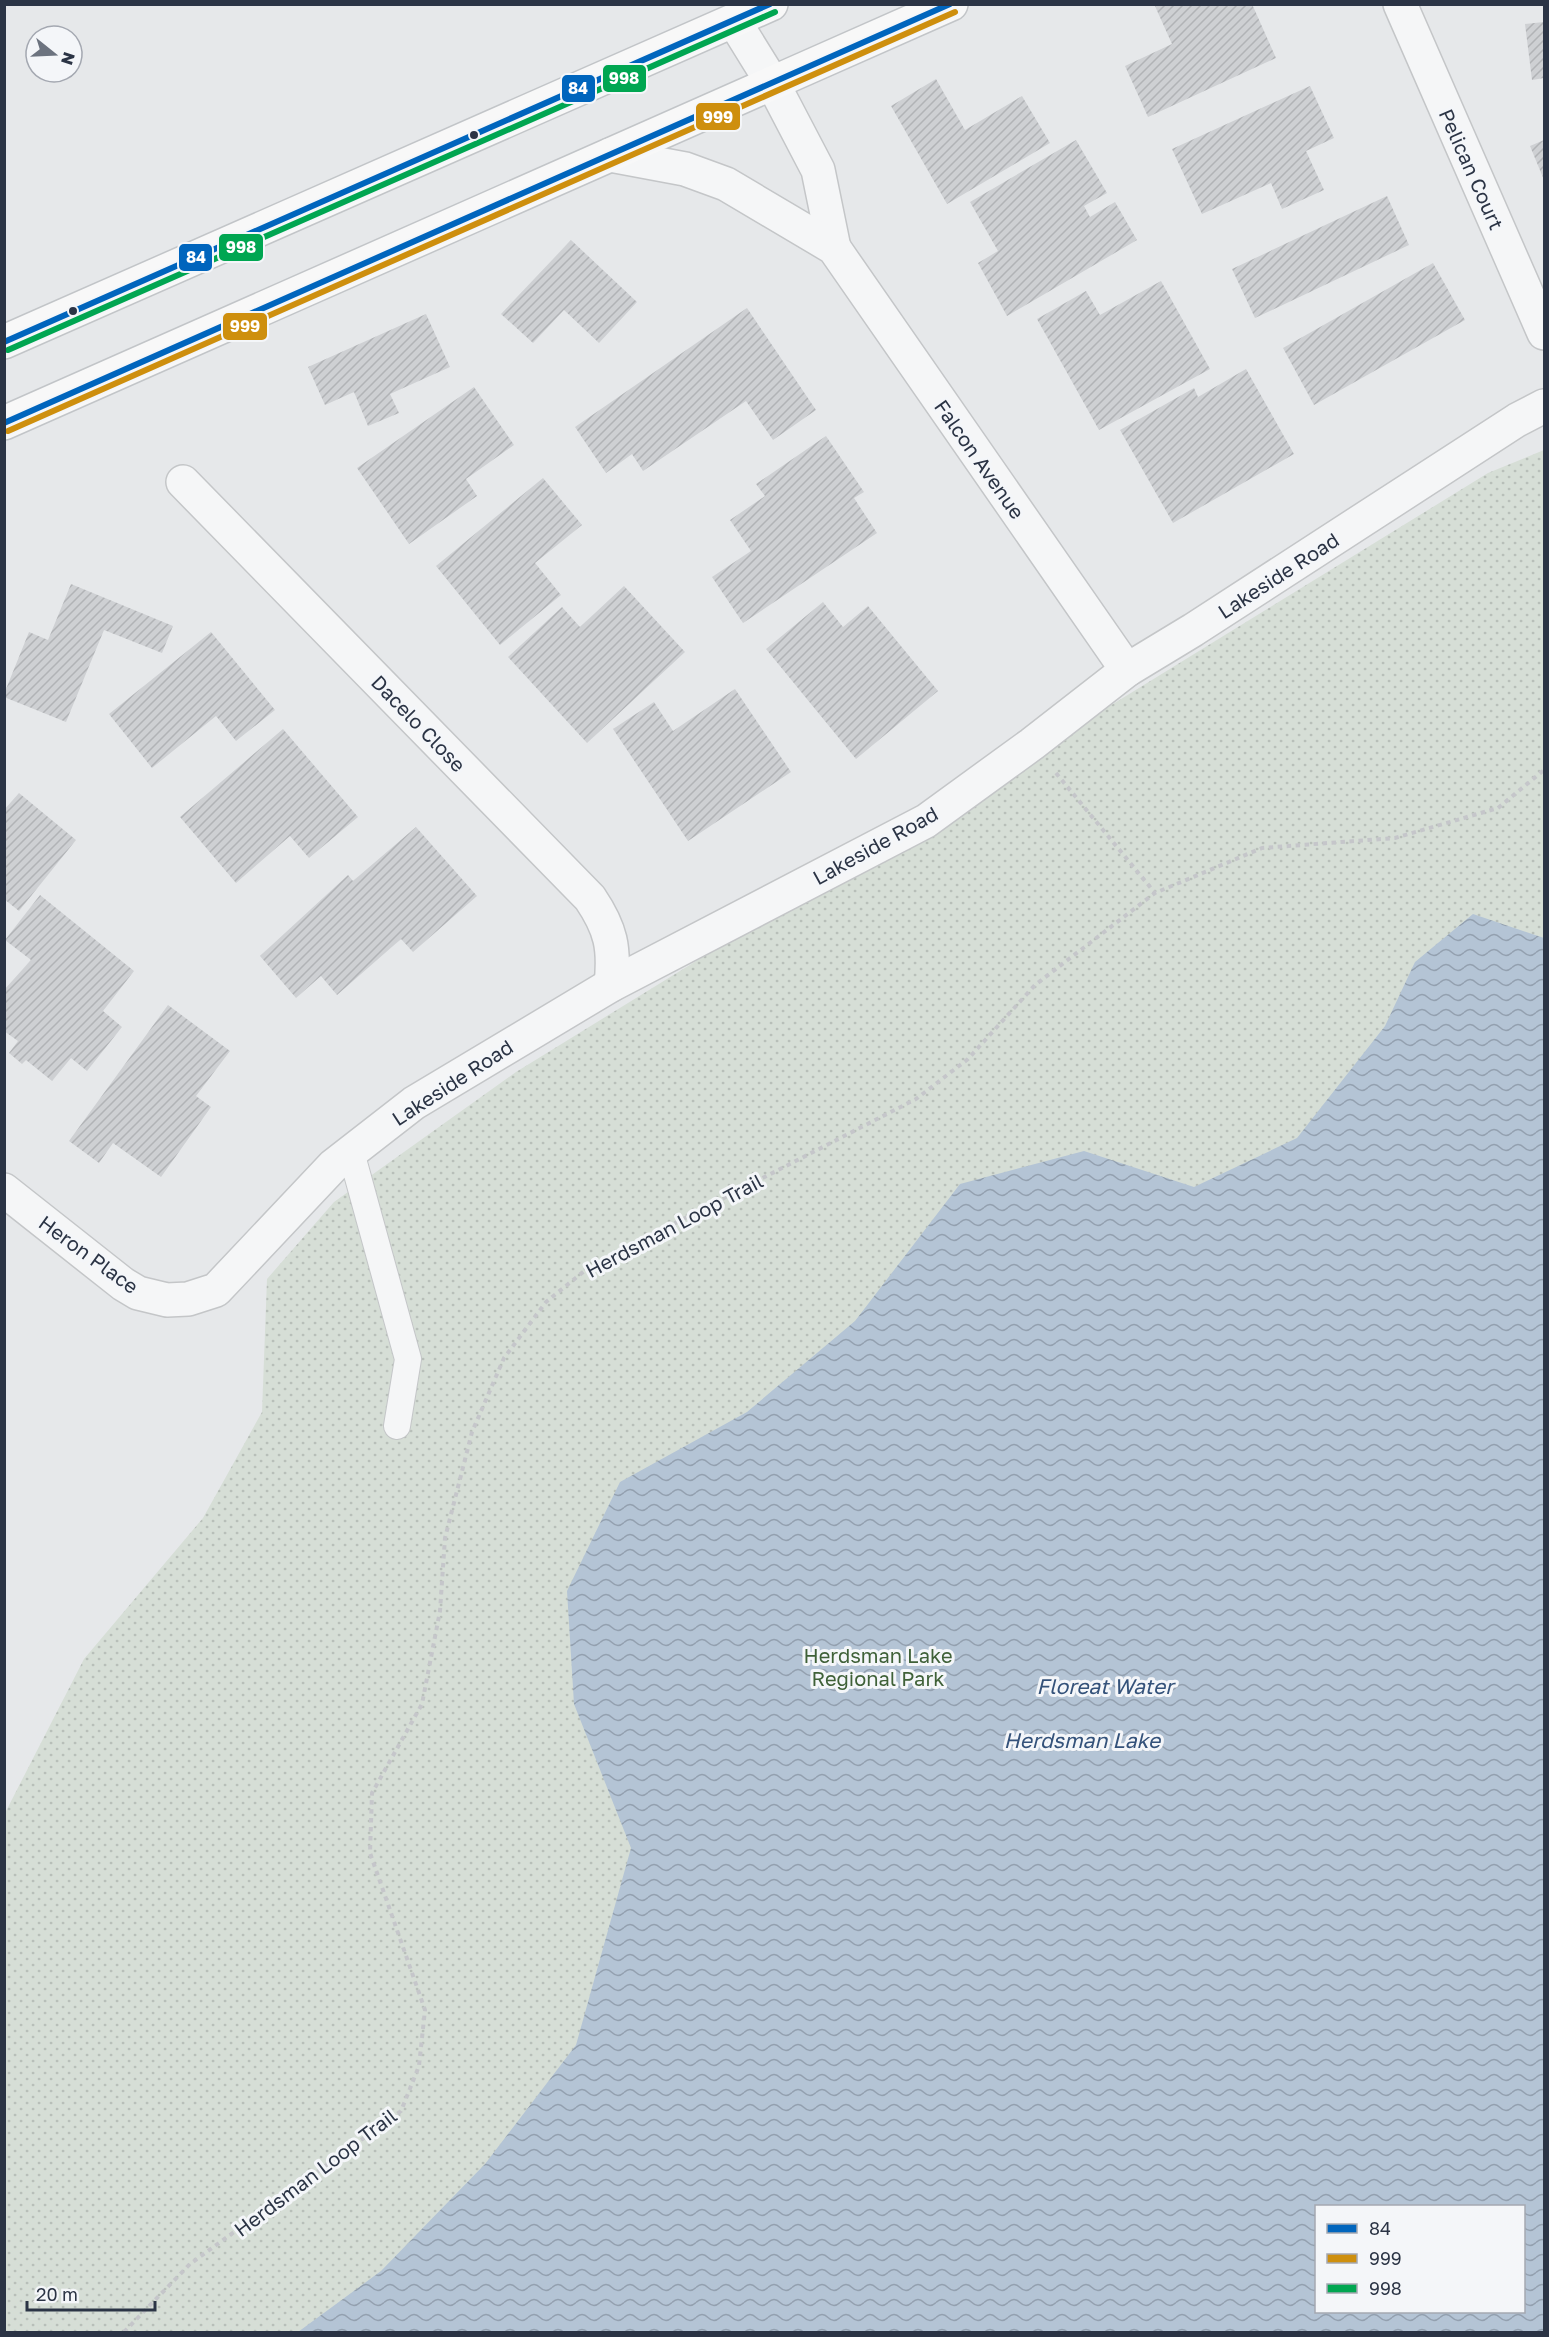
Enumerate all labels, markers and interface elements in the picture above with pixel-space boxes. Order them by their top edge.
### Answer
north arrow [24,24,84,84]
text: N [57,50,80,68]
line badge: 998 [602,64,647,93]
text: 998 [609,68,639,88]
line badge: 84 [561,74,596,103]
text: 84 [568,78,588,98]
line badge: 999 [695,102,741,131]
street label: Pelican Court [1435,105,1509,233]
text: 999 [703,107,733,127]
unlabelled marker [468,129,480,141]
line badge: 998 [218,233,264,262]
text: 998 [226,237,256,257]
line badge: 84 [178,243,213,272]
text: 84 [186,247,206,267]
unlabelled marker [67,305,79,317]
line badge: 999 [222,312,268,341]
text: 999 [230,316,260,336]
street label: Falcon Avenue [930,395,1030,523]
street label: Lakeside Road [1213,527,1343,623]
street label: Dacelo Close [367,670,471,776]
street label: Lakeside Road [808,801,942,889]
street label: Lakeside Road [387,1034,517,1130]
street label: Herdsman Loop Trail [581,1168,767,1282]
street label: Heron Place [35,1210,143,1298]
park label: Herdsman Lake Regional Park [804,1643,953,1690]
water label: Floreat Water [1037,1673,1176,1699]
water label: Herdsman Lake [1004,1727,1162,1753]
street label: Herdsman Loop Trail [229,2103,401,2241]
legend [1315,2205,1525,2313]
text: 84 [1369,2217,1391,2239]
text: 999 [1369,2247,1402,2269]
scale bar [27,2274,154,2312]
text: 998 [1369,2277,1402,2299]
text: 20 m [36,2283,78,2305]

